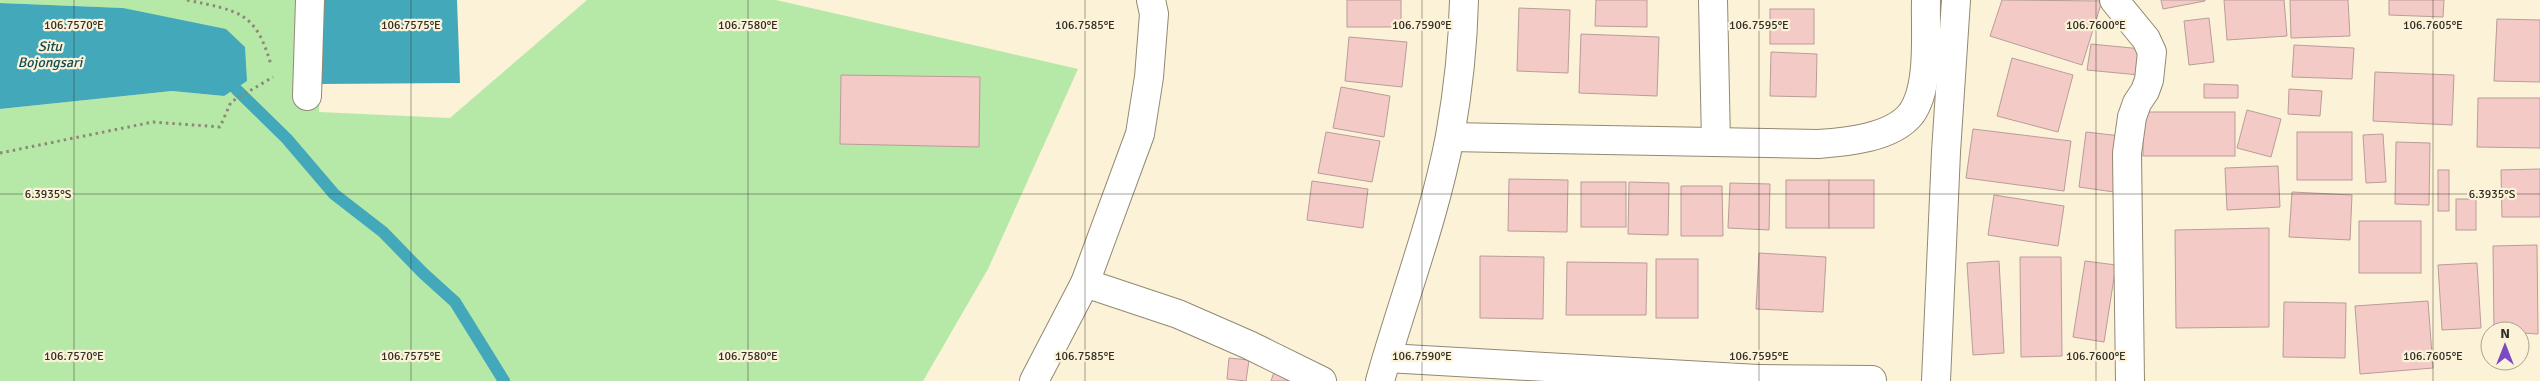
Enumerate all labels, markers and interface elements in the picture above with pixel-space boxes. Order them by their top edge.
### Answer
text: 106.7570°E [44,18,104,33]
text: 106.7575°E [381,18,441,33]
text: 106.7580°E [718,18,778,33]
text: 106.7585°E [1055,18,1115,33]
text: 106.7590°E [1392,18,1452,33]
text: 106.7595°E [1729,18,1789,33]
text: 106.7600°E [2066,18,2126,33]
text: 106.7605°E [2403,18,2463,33]
water label: Situ Bojongsari [18,38,83,71]
text: 6.3935°S [25,187,72,202]
text: 6.3935°S [2469,187,2516,202]
north arrow [2480,321,2530,371]
text: N [2500,325,2510,342]
text: 106.7570°E [44,349,104,364]
text: 106.7575°E [381,349,441,364]
text: 106.7580°E [718,349,778,364]
text: 106.7585°E [1055,349,1115,364]
text: 106.7590°E [1392,349,1452,364]
text: 106.7595°E [1729,349,1789,364]
text: 106.7600°E [2066,349,2126,364]
text: 106.7605°E [2403,349,2463,364]

